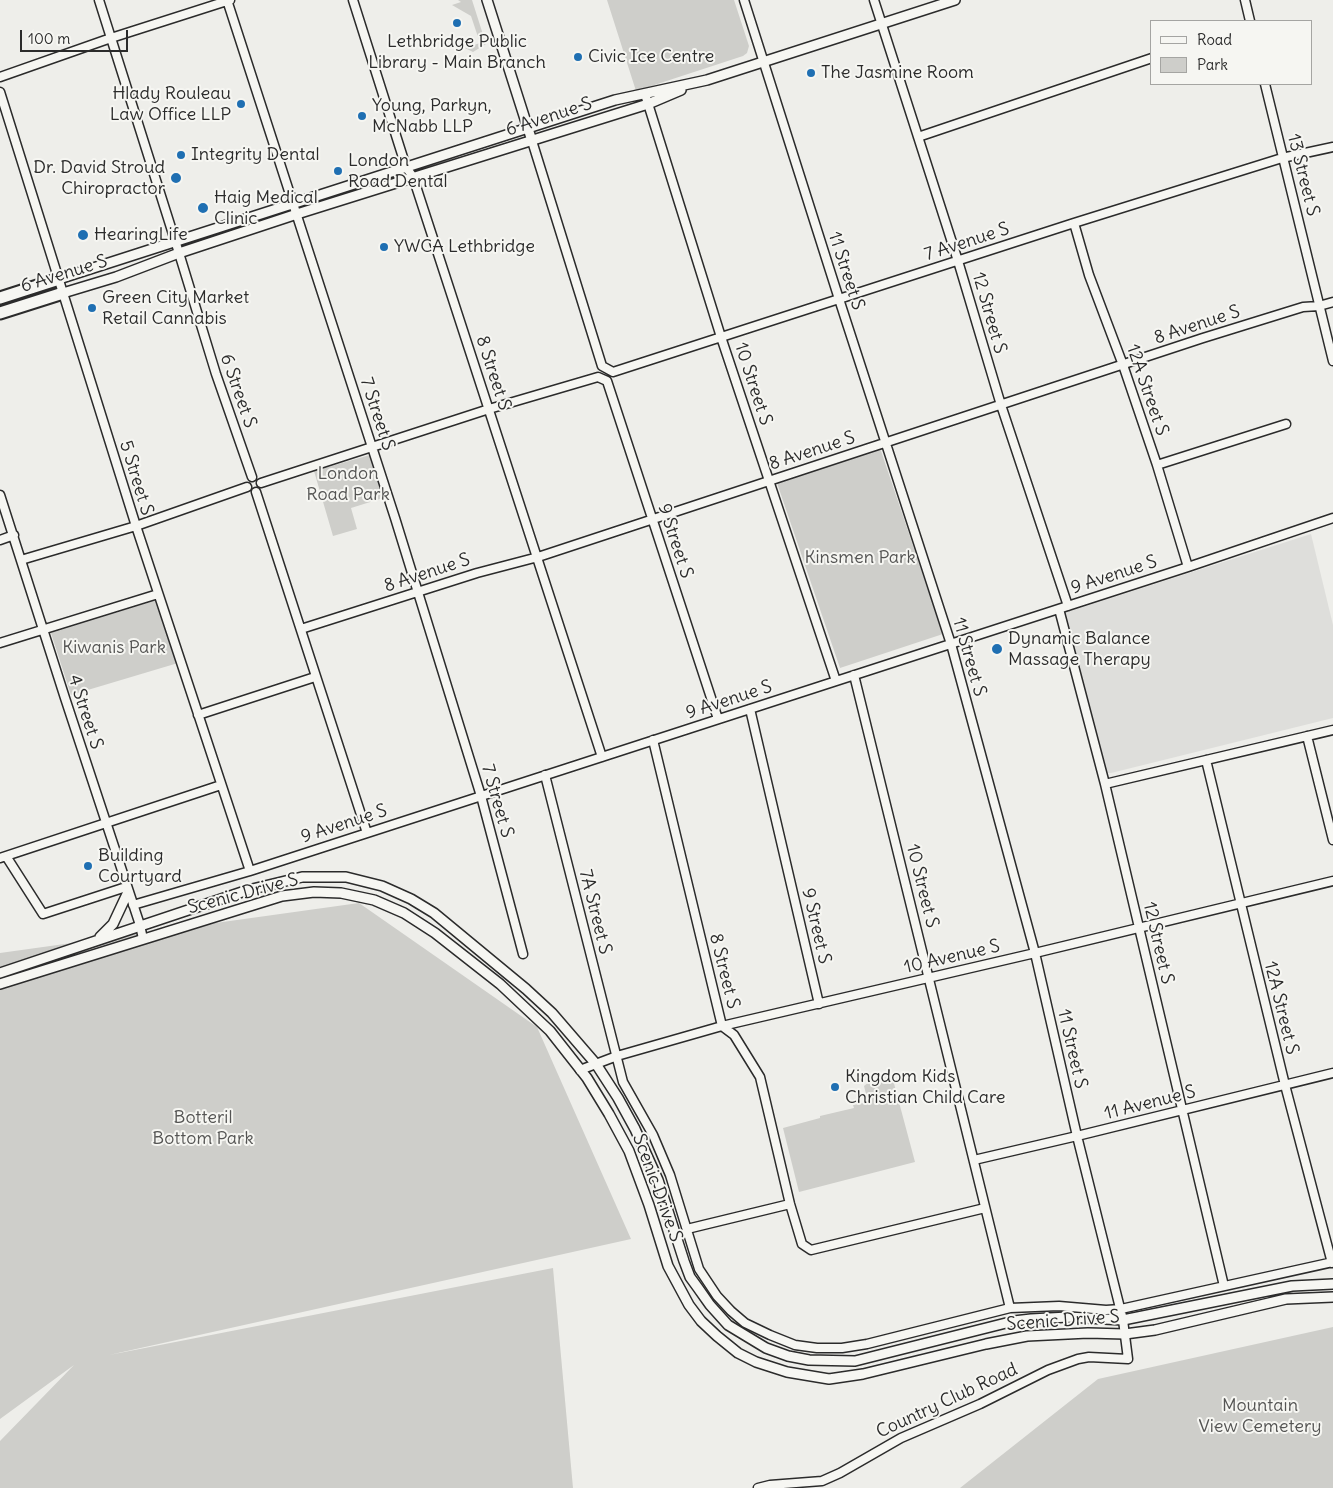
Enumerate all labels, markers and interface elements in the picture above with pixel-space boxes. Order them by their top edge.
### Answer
marker: Lethbridge Public Library - Main Branch [451,17,463,29]
scale bar [22,20,130,52]
legend [1150,20,1313,85]
text: 100 m [28,29,70,48]
text: Road [1197,30,1232,49]
place label: Lethbridge Public Library - Main Branch [368,31,546,74]
place label: Civic Ice Centre [588,46,714,68]
marker: Civic Ice Centre [572,51,584,63]
text: Park [1197,55,1228,74]
place label: The Jasmine Room [821,62,974,84]
marker: The Jasmine Room [805,67,817,79]
place label: Hlady Rouleau Law Office LLP [110,83,231,126]
street label: 6 Avenue S [503,93,595,141]
place label: Young, Parkyn, McNabb LLP [372,95,492,138]
marker: Hlady Rouleau Law Office LLP [235,98,247,110]
marker: Young, Parkyn, McNabb LLP [356,110,368,122]
street label: 13 Street S [1282,132,1324,218]
place label: Integrity Dental [191,144,320,166]
marker: Integrity Dental [175,149,187,161]
place label: London Road Dental [348,150,448,192]
place label: Dr. David Stroud Chiropractor [33,157,165,200]
marker: London Road Dental [332,165,344,177]
marker: Dr. David Stroud Chiropractor [169,171,183,185]
place label: Haig Medical Clinic [214,187,318,230]
marker: Haig Medical Clinic [196,201,210,215]
street label: 7 Avenue S [922,218,1012,266]
place label: HearingLife [94,224,188,246]
marker: HearingLife [76,228,90,242]
street label: 11 Street S [823,229,869,313]
place label: YWCA Lethbridge [394,236,535,258]
marker: YWCA Lethbridge [378,241,390,253]
street label: 6 Avenue S [18,251,110,297]
street label: 12 Street S [967,270,1011,356]
place label: Green City Market Retail Cannabis [102,287,249,330]
street label: 8 Avenue S [1151,301,1243,349]
marker: Green City Market Retail Cannabis [86,302,98,314]
street label: 8 Street S [471,333,515,413]
street label: 10 Street S [730,340,776,428]
street label: 12A Street S [1121,341,1173,439]
street label: 6 Street S [215,351,261,431]
street label: 7 Street S [355,375,399,453]
street label: 8 Avenue S [766,427,858,475]
street label: 5 Street S [114,438,158,518]
park label: London Road Park [306,463,390,506]
street label: 9 Street S [653,501,697,581]
park label: Kinsmen Park [804,547,916,569]
street label: 8 Avenue S [381,549,473,597]
street label: 9 Avenue S [1068,551,1160,599]
street label: 11 Street S [947,615,991,699]
place label: Dynamic Balance Massage Therapy [1008,628,1151,670]
park label: Kiwanis Park [62,637,166,659]
marker: Dynamic Balance Massage Therapy [990,642,1004,656]
street label: 4 Street S [63,672,107,752]
street label: 9 Avenue S [683,676,775,724]
street label: 7 Street S [476,762,518,840]
street label: 9 Avenue S [298,800,390,848]
street label: 10 Street S [901,842,943,930]
place label: Building Courtyard [98,845,182,888]
marker: Building Courtyard [82,860,94,872]
street label: 7A Street S [574,867,616,957]
street label: Scenic Drive S [185,869,301,919]
street label: 9 Street S [797,886,835,966]
street label: 12 Street S [1138,900,1178,986]
street label: 8 Street S [704,931,744,1011]
street label: 10 Avenue S [902,935,1002,979]
street label: 12A Street S [1259,959,1303,1057]
street label: 11 Street S [1052,1007,1092,1091]
place label: Kingdom Kids Christian Child Care [845,1066,1006,1108]
marker: Kingdom Kids Christian Child Care [829,1081,841,1093]
street label: 11 Avenue S [1102,1081,1198,1125]
park label: Botteril Bottom Park [152,1107,254,1150]
street label: Scenic Drive S [627,1131,687,1245]
street label: Scenic Drive S [1006,1306,1120,1336]
street label: Country Club Road [873,1359,1021,1443]
park label: Mountain View Cemetery [1198,1395,1322,1438]

